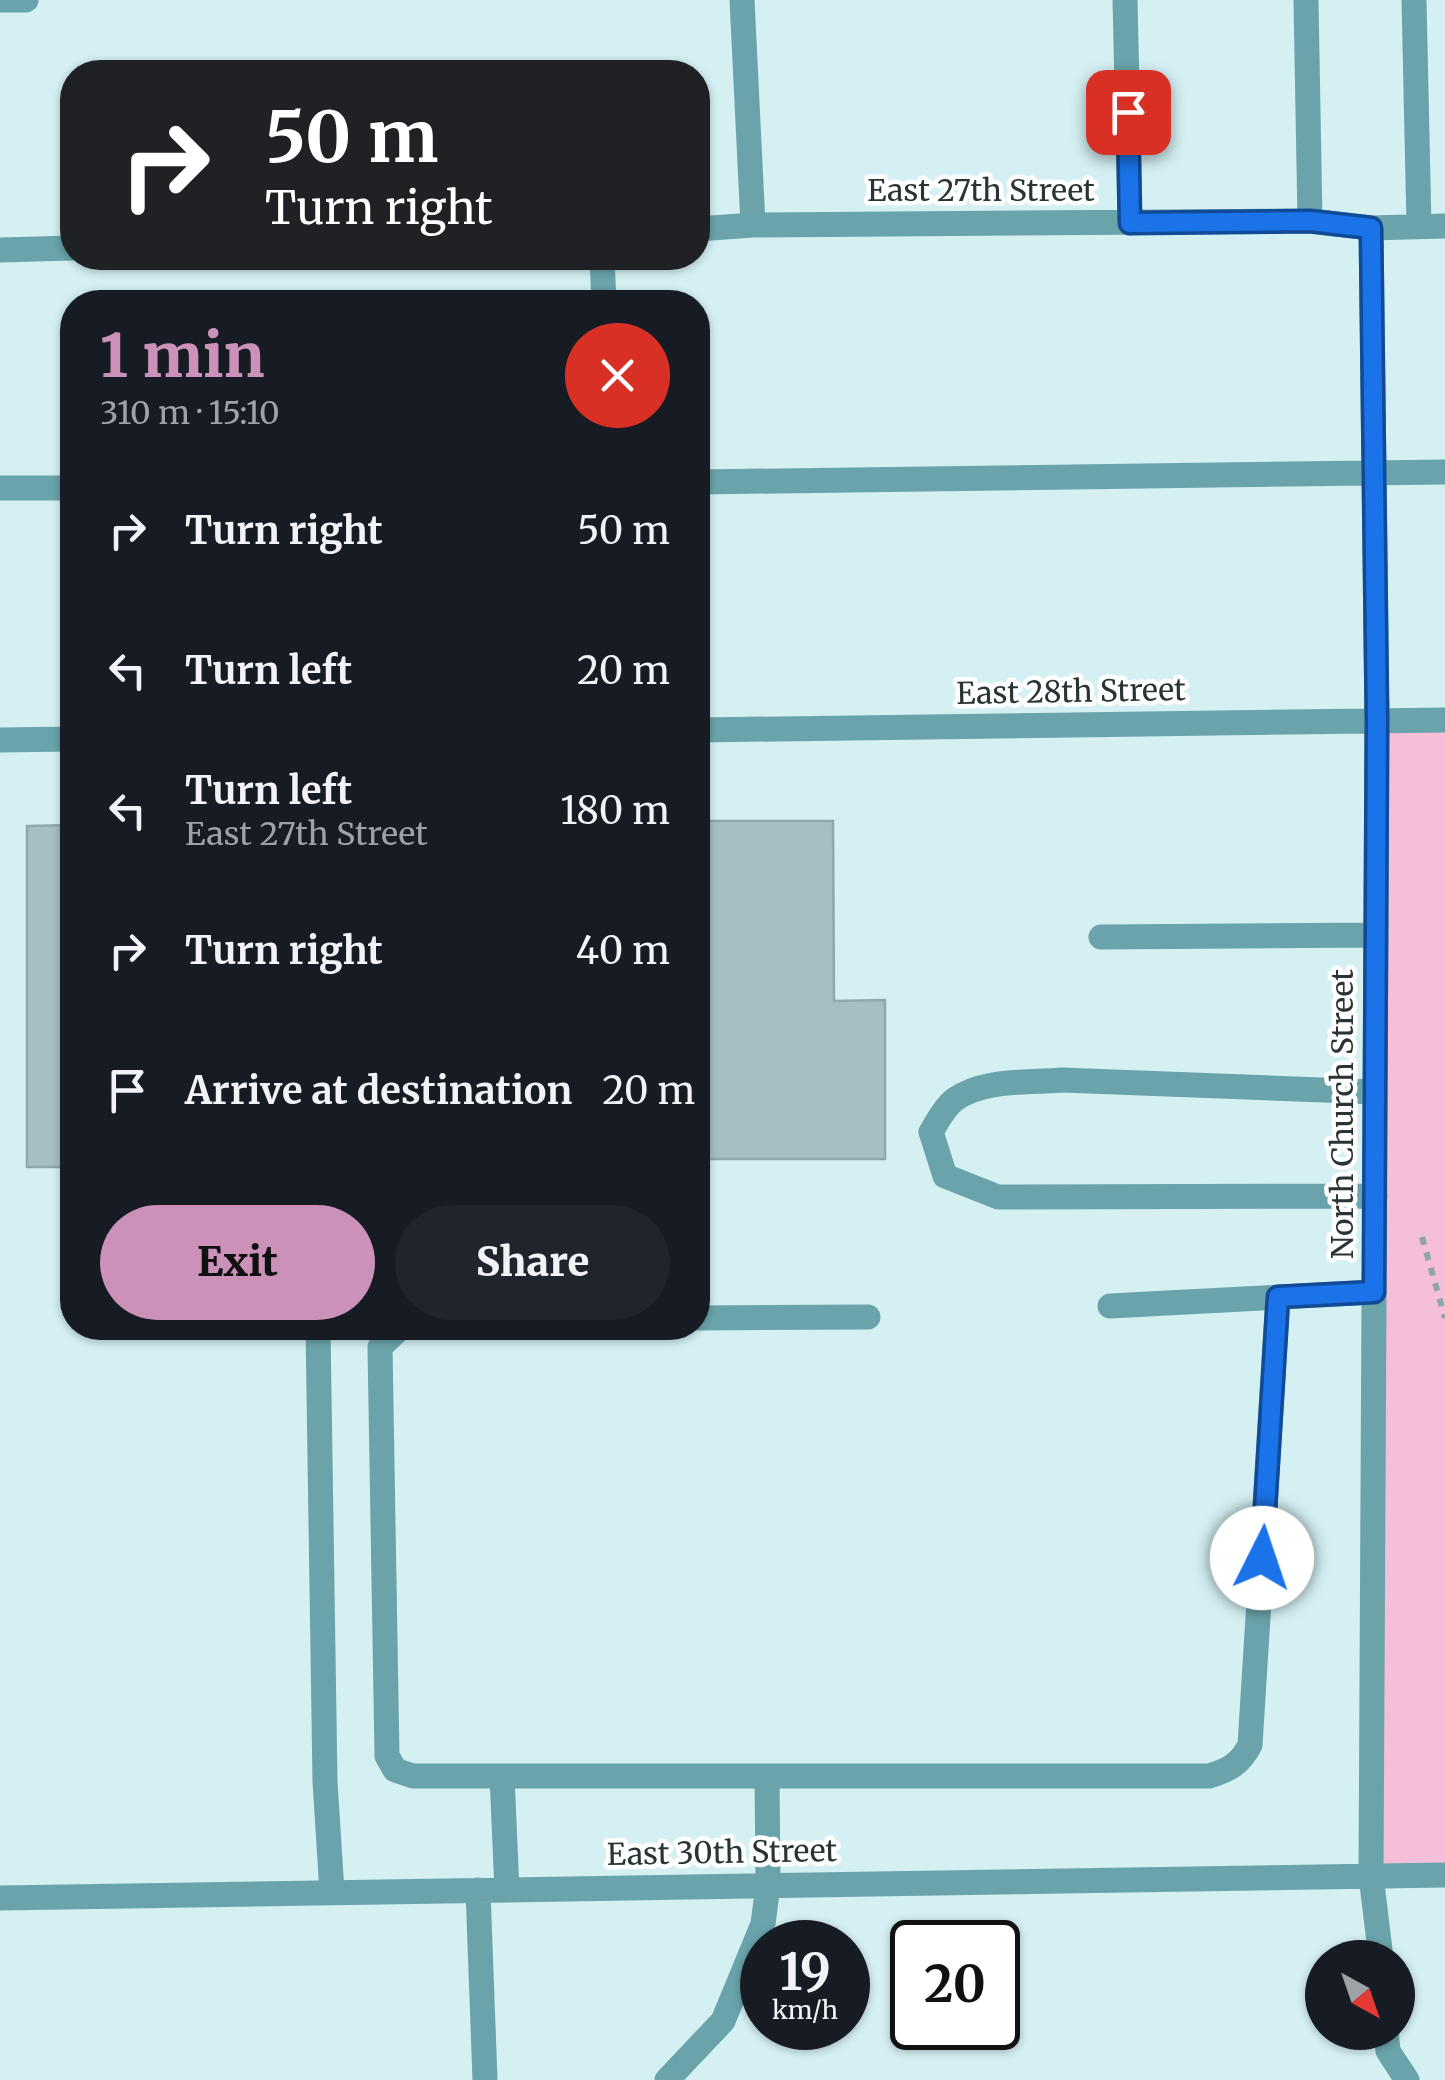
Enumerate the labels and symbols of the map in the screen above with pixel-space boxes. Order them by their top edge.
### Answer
pin [1086,70,1171,155]
street label: East 27th Street [867,171,1095,209]
street label: East 28th Street [956,670,1186,712]
street label: North Church Street [1323,969,1361,1259]
position arrow [1210,1506,1314,1610]
street label: East 30th Street [607,1831,838,1873]
speed limit sign: 20 [890,1920,1020,2050]
north arrow [1305,1940,1415,2050]

